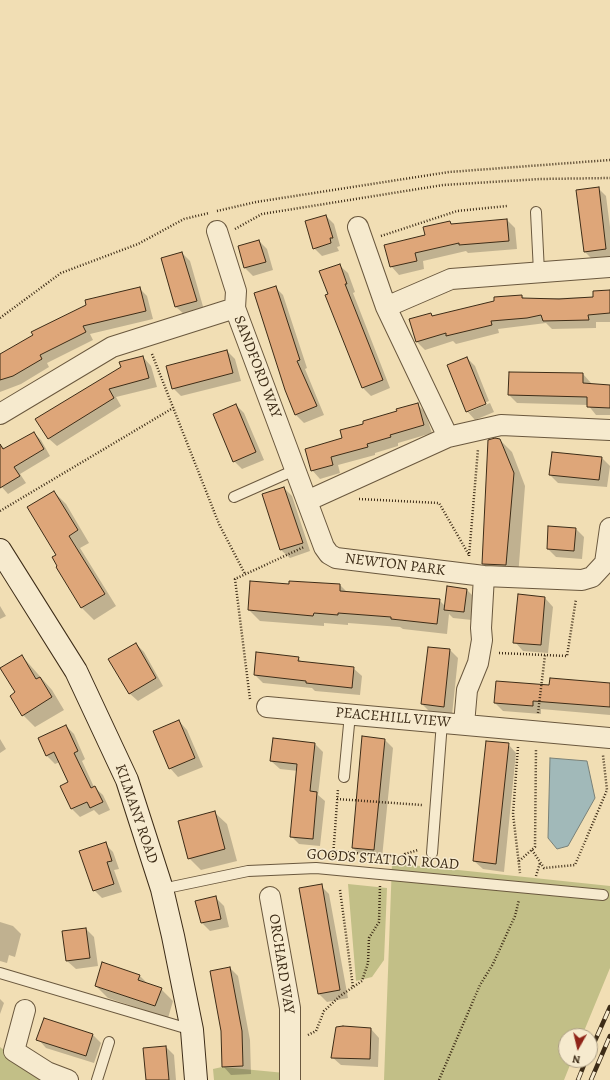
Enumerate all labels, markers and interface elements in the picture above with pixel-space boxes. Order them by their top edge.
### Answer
street label: SANDFORD WAY [229,313,285,421]
street label: NEWTON PARK [344,550,446,580]
street label: PEACEHILL VIEW [334,704,452,732]
street label: KILMANY ROAD [111,762,161,866]
street label: GOODS STATION ROAD [306,846,460,874]
street label: ORCHARD WAY [264,913,298,1015]
north arrow [558,1028,598,1068]
text: N [571,1051,581,1067]

